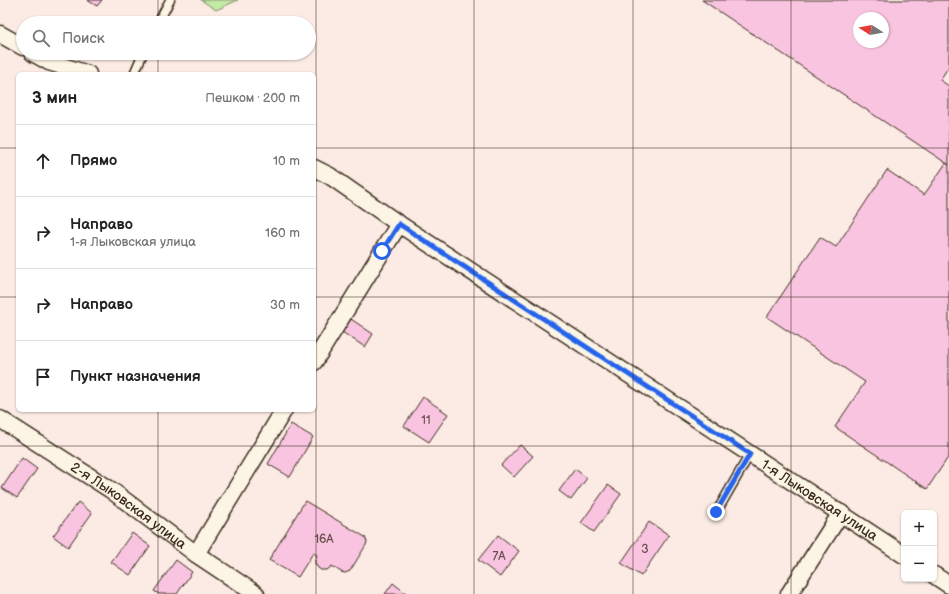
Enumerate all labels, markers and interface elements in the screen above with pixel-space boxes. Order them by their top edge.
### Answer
north arrow [853,12,889,48]
search box [16,16,316,60]
icon: search [30,27,52,49]
text: Поиск [62,29,105,48]
text: 3 мин [32,88,77,108]
text: Пешком · 200 m [205,90,300,106]
icon: ahead [32,150,54,172]
text: Прямо [70,151,117,170]
text: 10 m [273,153,300,169]
text: Направо [70,215,133,234]
icon: right [32,222,54,244]
text: 160 m [265,225,300,241]
text: 1-я Лыковская улица [70,234,196,250]
route start [373,242,391,260]
icon: right [32,294,54,316]
text: Направо [70,295,133,314]
text: 30 m [270,297,300,313]
icon: arrive [32,366,54,388]
text: Пункт назначения [70,367,201,386]
house number: 11 [421,413,431,428]
street label: 1-я Лыковская улица [758,455,882,544]
street label: 2-я Лыковская улица [68,458,191,553]
route end [707,503,725,521]
map controls [901,510,937,582]
button: + [901,510,937,546]
house number: 16А [314,532,334,547]
house number: 3 [641,542,649,557]
button: − [901,546,937,582]
house number: 7А [492,549,506,564]

